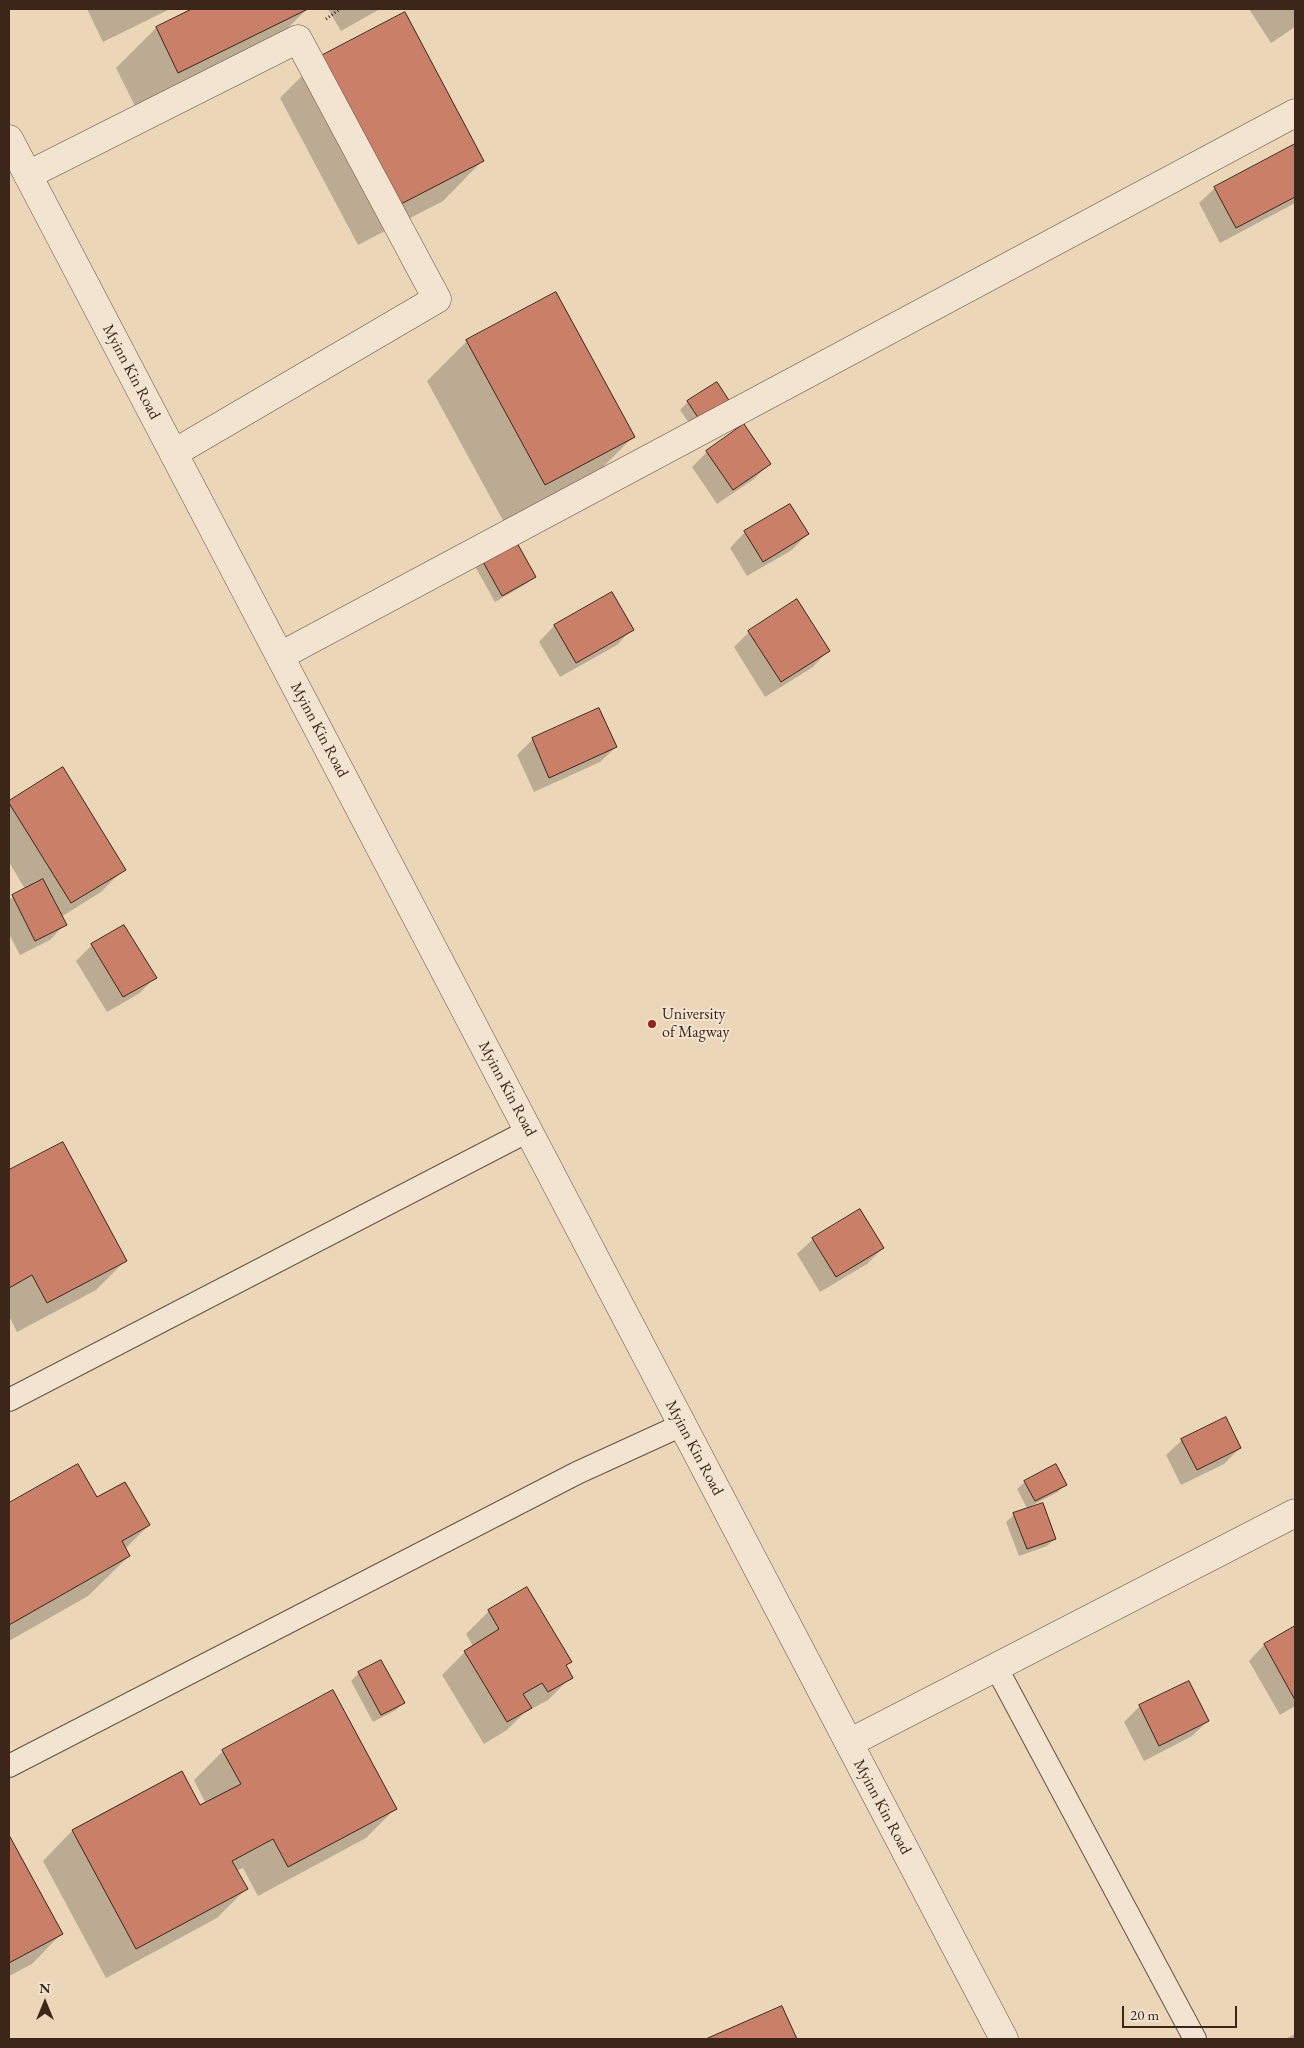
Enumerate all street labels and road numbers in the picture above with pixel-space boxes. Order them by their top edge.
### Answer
street label: Myinn Kin Road [98,321,164,423]
street label: Myinn Kin Road [286,679,352,781]
street label: Myinn Kin Road [474,1038,540,1140]
street label: Myinn Kin Road [661,1397,727,1499]
street label: Myinn Kin Road [849,1756,915,1858]

